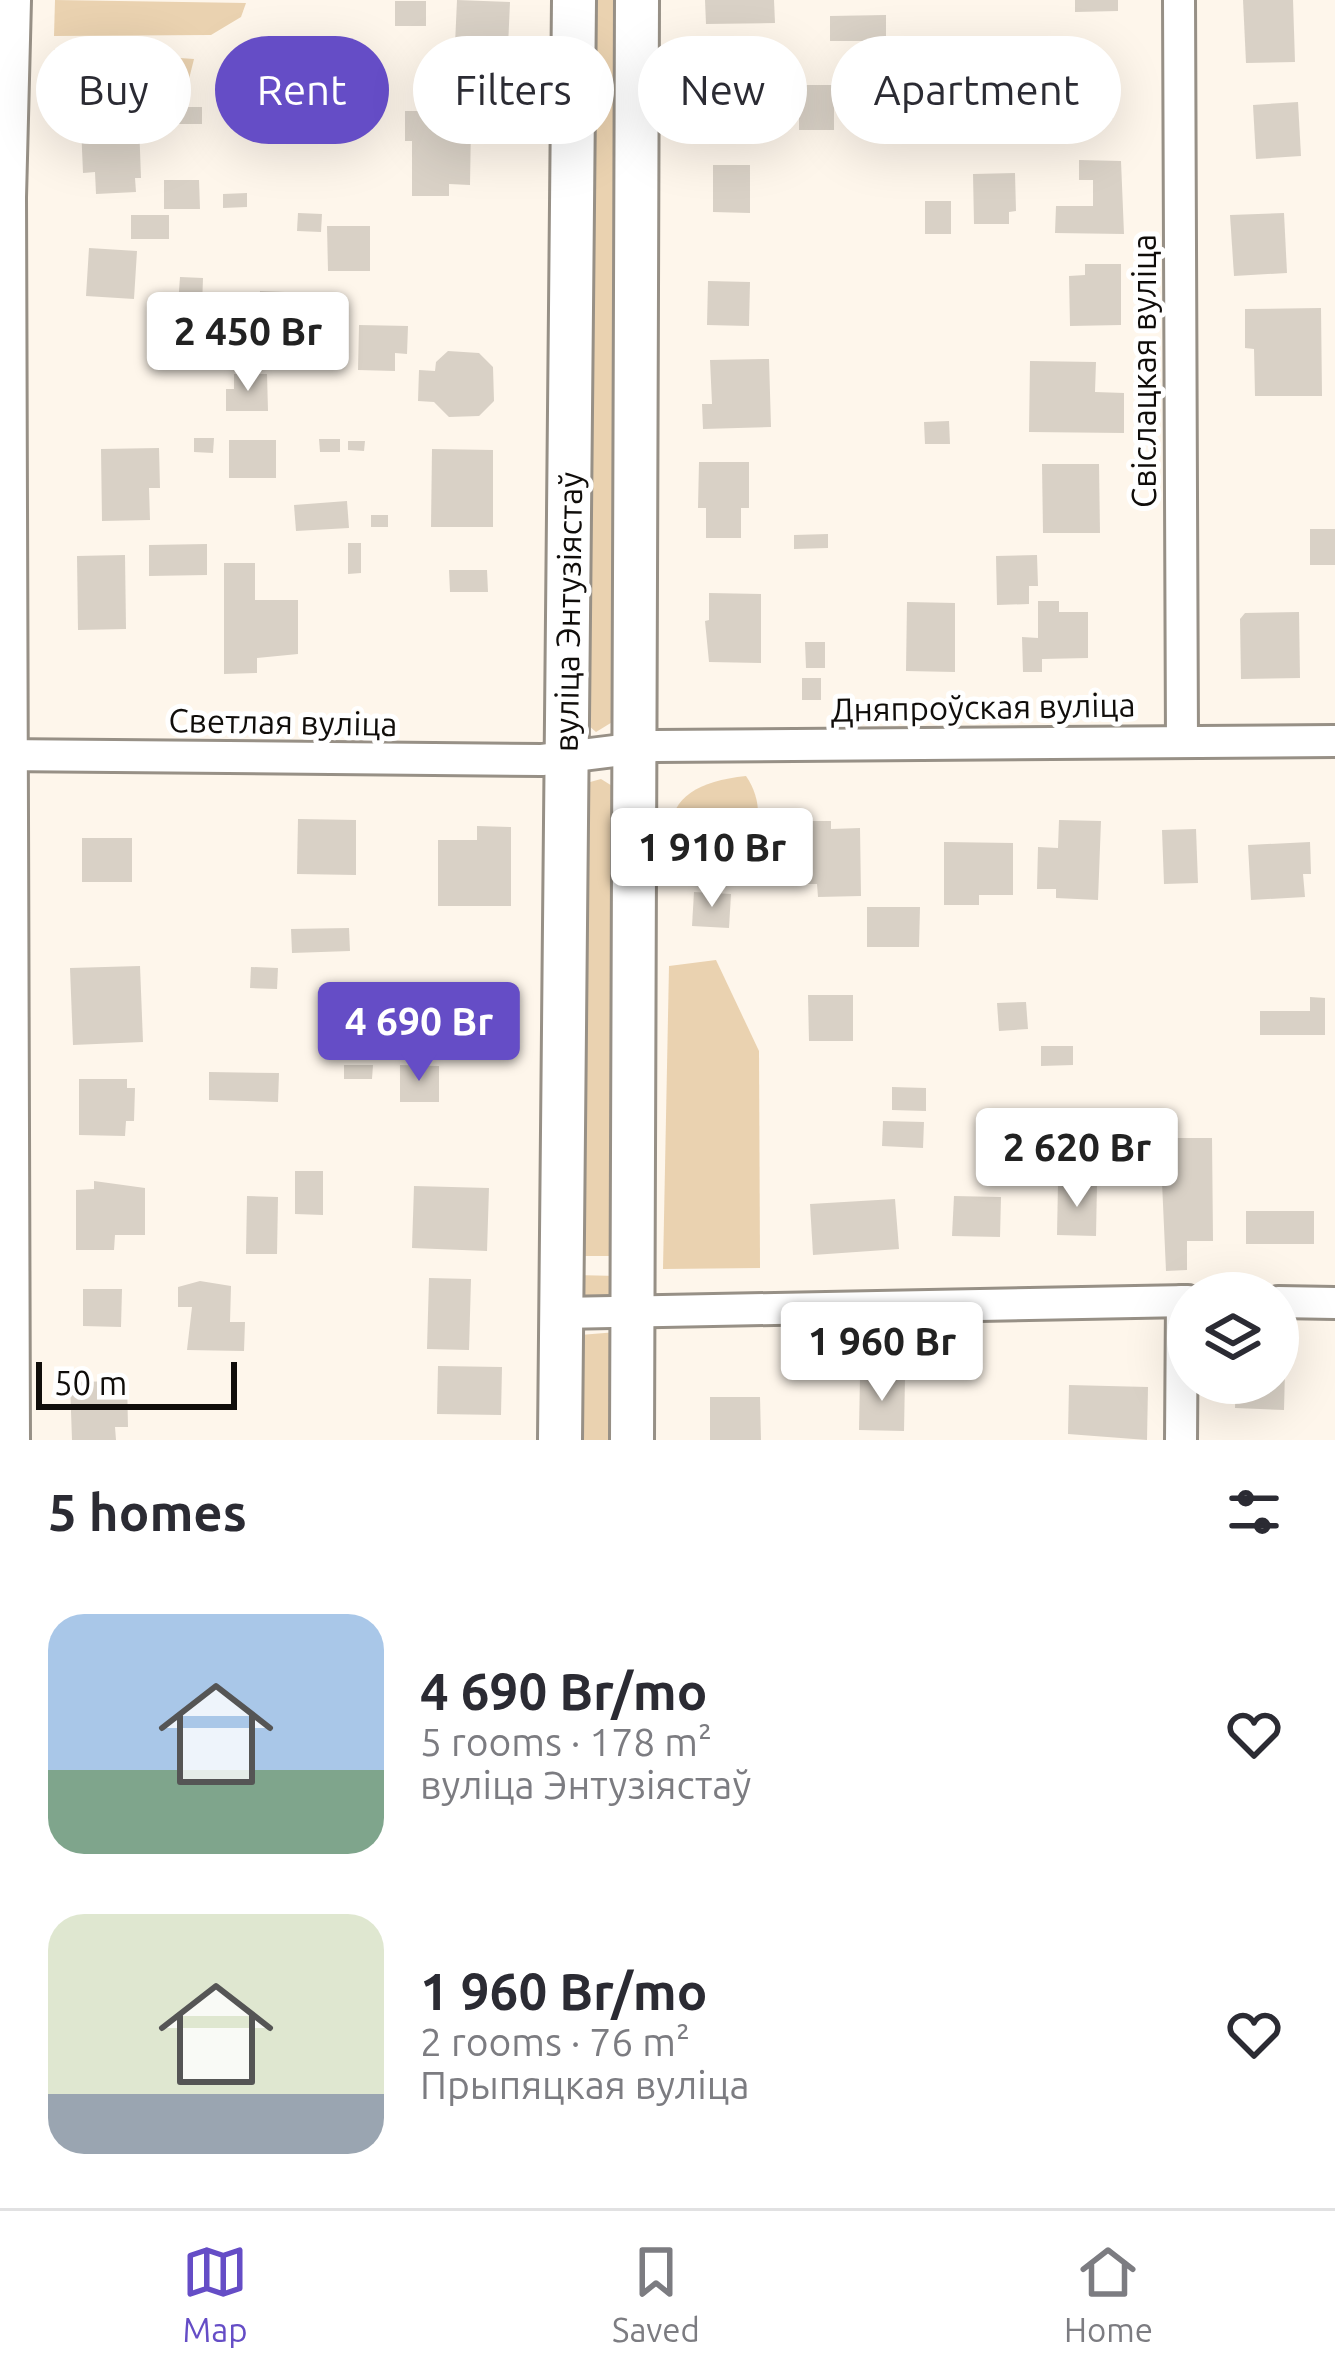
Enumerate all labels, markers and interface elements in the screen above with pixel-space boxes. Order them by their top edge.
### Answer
chip: Buy [36,36,191,144]
chip: Rent [215,36,389,144]
chip: Filters [413,36,614,144]
chip: New [638,36,807,144]
chip: Apartment [831,36,1121,144]
street label: Свіслацкая вуліца [1125,234,1162,508]
pin: 2 450 Br [124,292,372,394]
text: 2 450 Br [174,309,322,352]
street label: вуліца Энтузіястаў [547,471,588,752]
street label: Дняпроўская вуліца [830,685,1136,728]
street label: Светлая вуліца [168,701,398,742]
pin: 1 910 Br [588,808,836,910]
text: 1 910 Br [638,825,786,868]
pin: 4 690 Br [295,982,543,1084]
text: 4 690 Br [345,999,493,1042]
pin: 2 620 Br [953,1108,1201,1210]
text: 2 620 Br [1003,1125,1151,1168]
map controls [1167,1272,1299,1404]
button: layers [1167,1272,1299,1404]
pin: 1 960 Br [758,1302,1006,1404]
text: 1 960 Br [808,1319,956,1362]
scale bar [36,1356,237,1409]
text: 50 m [54,1364,127,1401]
icon: filters [1221,1479,1287,1545]
text: 5 homes [48,1483,247,1541]
icon: home [144,1662,288,1806]
text: 4 690 Br/mo [420,1662,707,1720]
icon: heart [1221,1701,1287,1767]
text: 5 rooms · 178 m² [420,1720,712,1763]
text: вуліца Энтузіястаў [420,1763,751,1806]
icon: home [144,1962,288,2106]
text: 1 960 Br/mo [420,1962,707,2020]
icon: heart [1221,2001,1287,2067]
text: 2 rooms · 76 m² [420,2020,690,2063]
text: Прыпяцкая вуліца [420,2063,749,2106]
tab: Map [182,2239,248,2348]
tab: Saved [612,2239,700,2348]
tab: Home [1064,2239,1153,2348]

